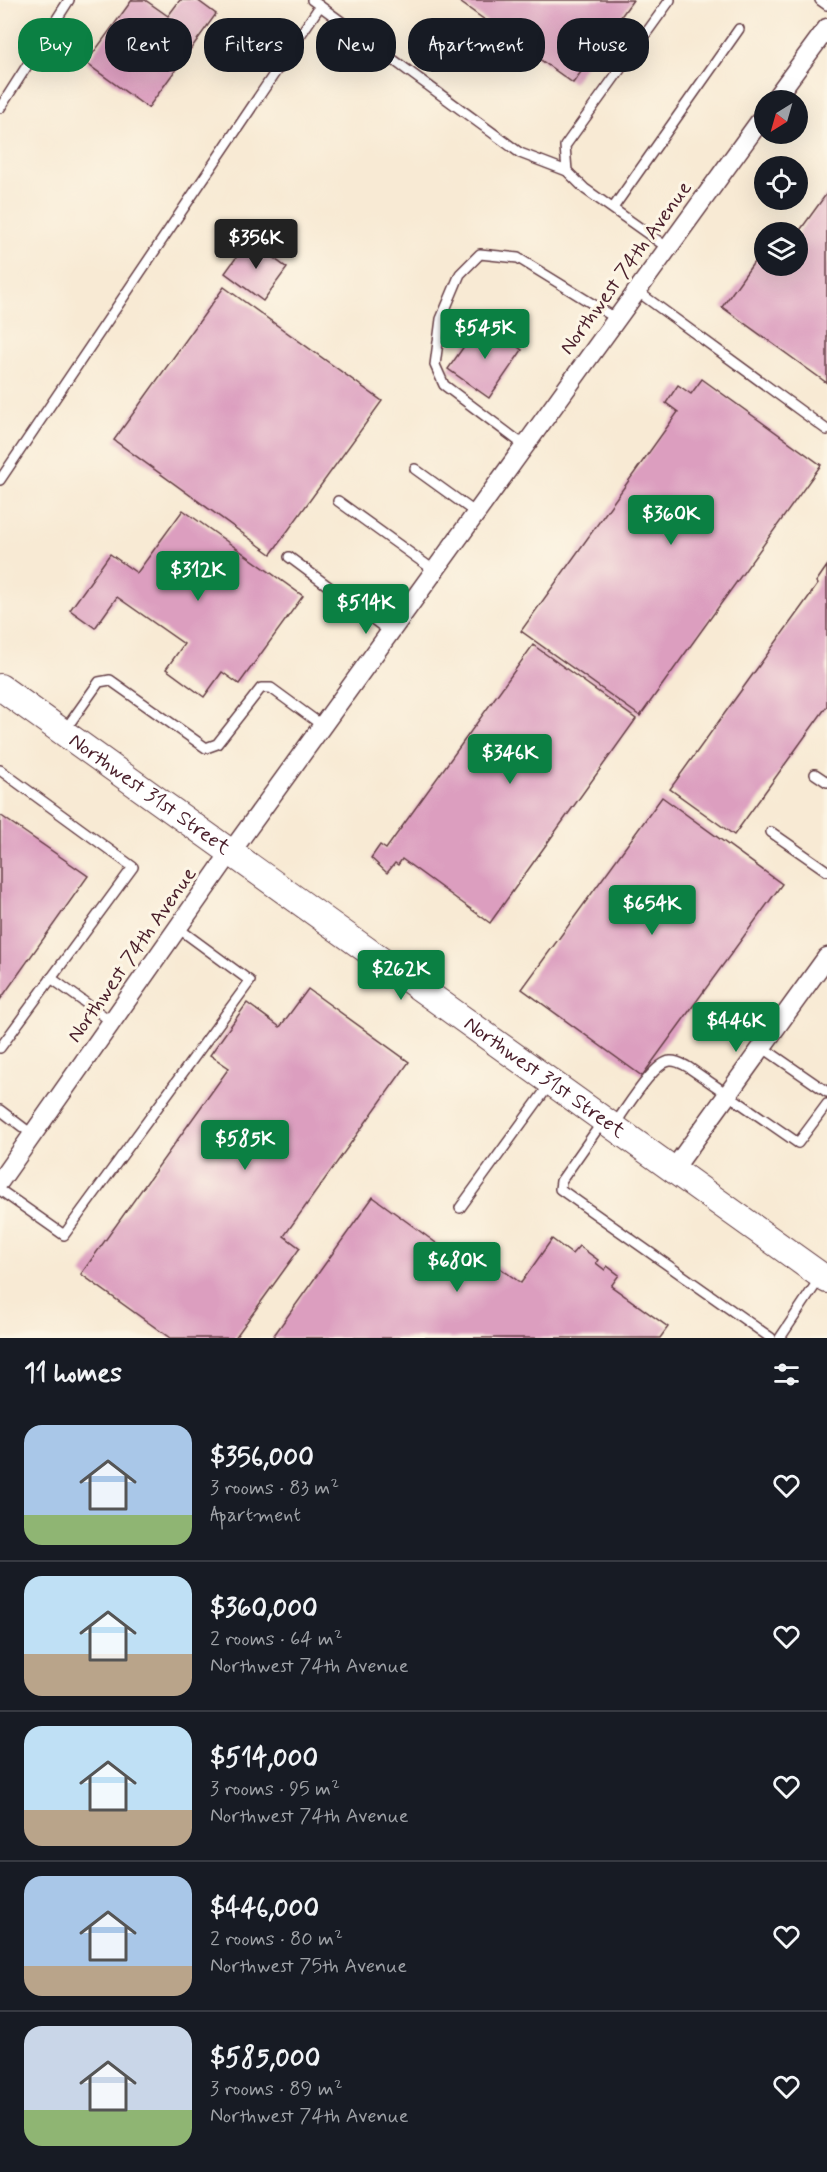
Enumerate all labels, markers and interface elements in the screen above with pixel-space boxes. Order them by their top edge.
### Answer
chip: Buy [18,18,93,72]
chip: Rent [105,18,192,72]
chip: Filters [204,18,304,72]
chip: New [316,18,396,72]
chip: Apartment [408,18,545,72]
chip: House [557,18,649,72]
north arrow [754,90,808,144]
map controls [754,90,808,276]
button: locate [754,156,808,210]
street label: Northwest 74th Avenue [553,175,699,361]
pin: $356K [214,219,298,270]
button: layers [754,222,808,276]
text: $356K [229,225,284,252]
pin: $545K [443,309,527,360]
text: $545K [454,315,516,342]
pin: $360K [629,495,713,546]
text: $360K [642,501,700,528]
pin: $312K [156,551,240,602]
text: $312K [170,557,226,584]
pin: $514K [324,584,408,635]
text: $514K [337,590,395,617]
street label: Northwest 31st Street [63,727,237,862]
pin: $346K [468,734,552,785]
text: $346K [482,740,538,767]
street label: Northwest 74th Avenue [61,862,203,1048]
pin: $654K [610,885,694,936]
text: $654K [623,891,681,918]
pin: $262K [359,950,443,1001]
text: $262K [372,956,430,983]
pin: $446K [694,1002,778,1053]
text: $446K [706,1008,766,1035]
street label: Northwest 31st Street [458,1010,631,1145]
pin: $585K [203,1120,287,1171]
text: $585K [215,1126,275,1153]
pin: $680K [415,1242,499,1293]
text: $680K [427,1248,487,1275]
text: 11 homes [24,1357,122,1391]
icon: filters [770,1358,803,1391]
text: $356,000 [210,1441,314,1475]
icon: home [72,1449,144,1521]
icon: heart [770,1469,803,1502]
text: 3 rooms · 83 m² [210,1475,339,1502]
text: Apartment [210,1502,301,1529]
text: $360,000 [210,1592,318,1626]
icon: home [72,1600,144,1672]
icon: heart [770,1620,803,1653]
text: 2 rooms · 64 m² [210,1626,343,1653]
text: Northwest 74th Avenue [210,1653,409,1680]
text: $514,000 [210,1742,318,1776]
icon: home [72,1750,144,1822]
icon: heart [770,1770,803,1803]
text: 3 rooms · 95 m² [210,1776,340,1803]
text: Northwest 74th Avenue [210,1803,409,1830]
text: $446,000 [210,1892,319,1926]
icon: home [72,1900,144,1972]
icon: heart [770,1920,803,1953]
text: 2 rooms · 80 m² [210,1926,343,1953]
text: Northwest 75th Avenue [210,1953,407,1980]
text: $585,000 [210,2042,320,2076]
icon: home [72,2050,144,2122]
icon: heart [770,2070,803,2103]
text: 3 rooms · 89 m² [210,2076,343,2103]
text: Northwest 74th Avenue [210,2103,409,2130]

